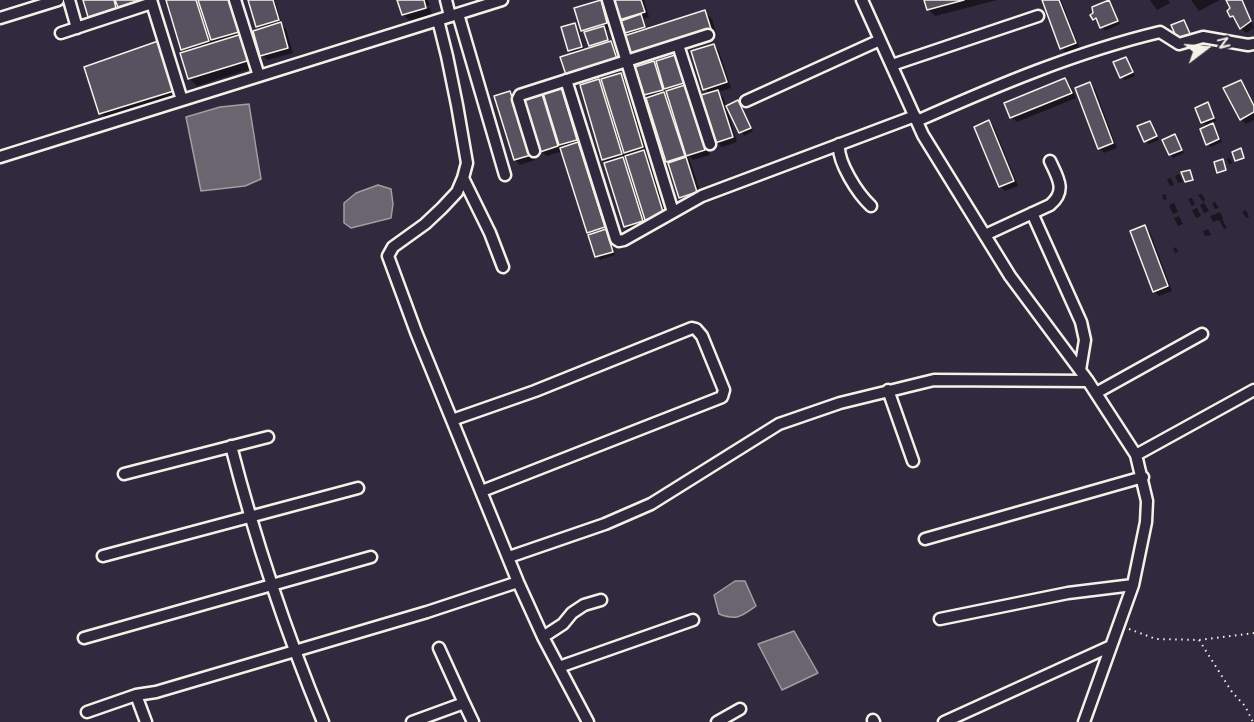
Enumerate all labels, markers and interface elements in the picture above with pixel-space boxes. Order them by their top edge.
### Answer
north arrow [1176,18,1236,78]
text: N [1211,35,1235,51]

